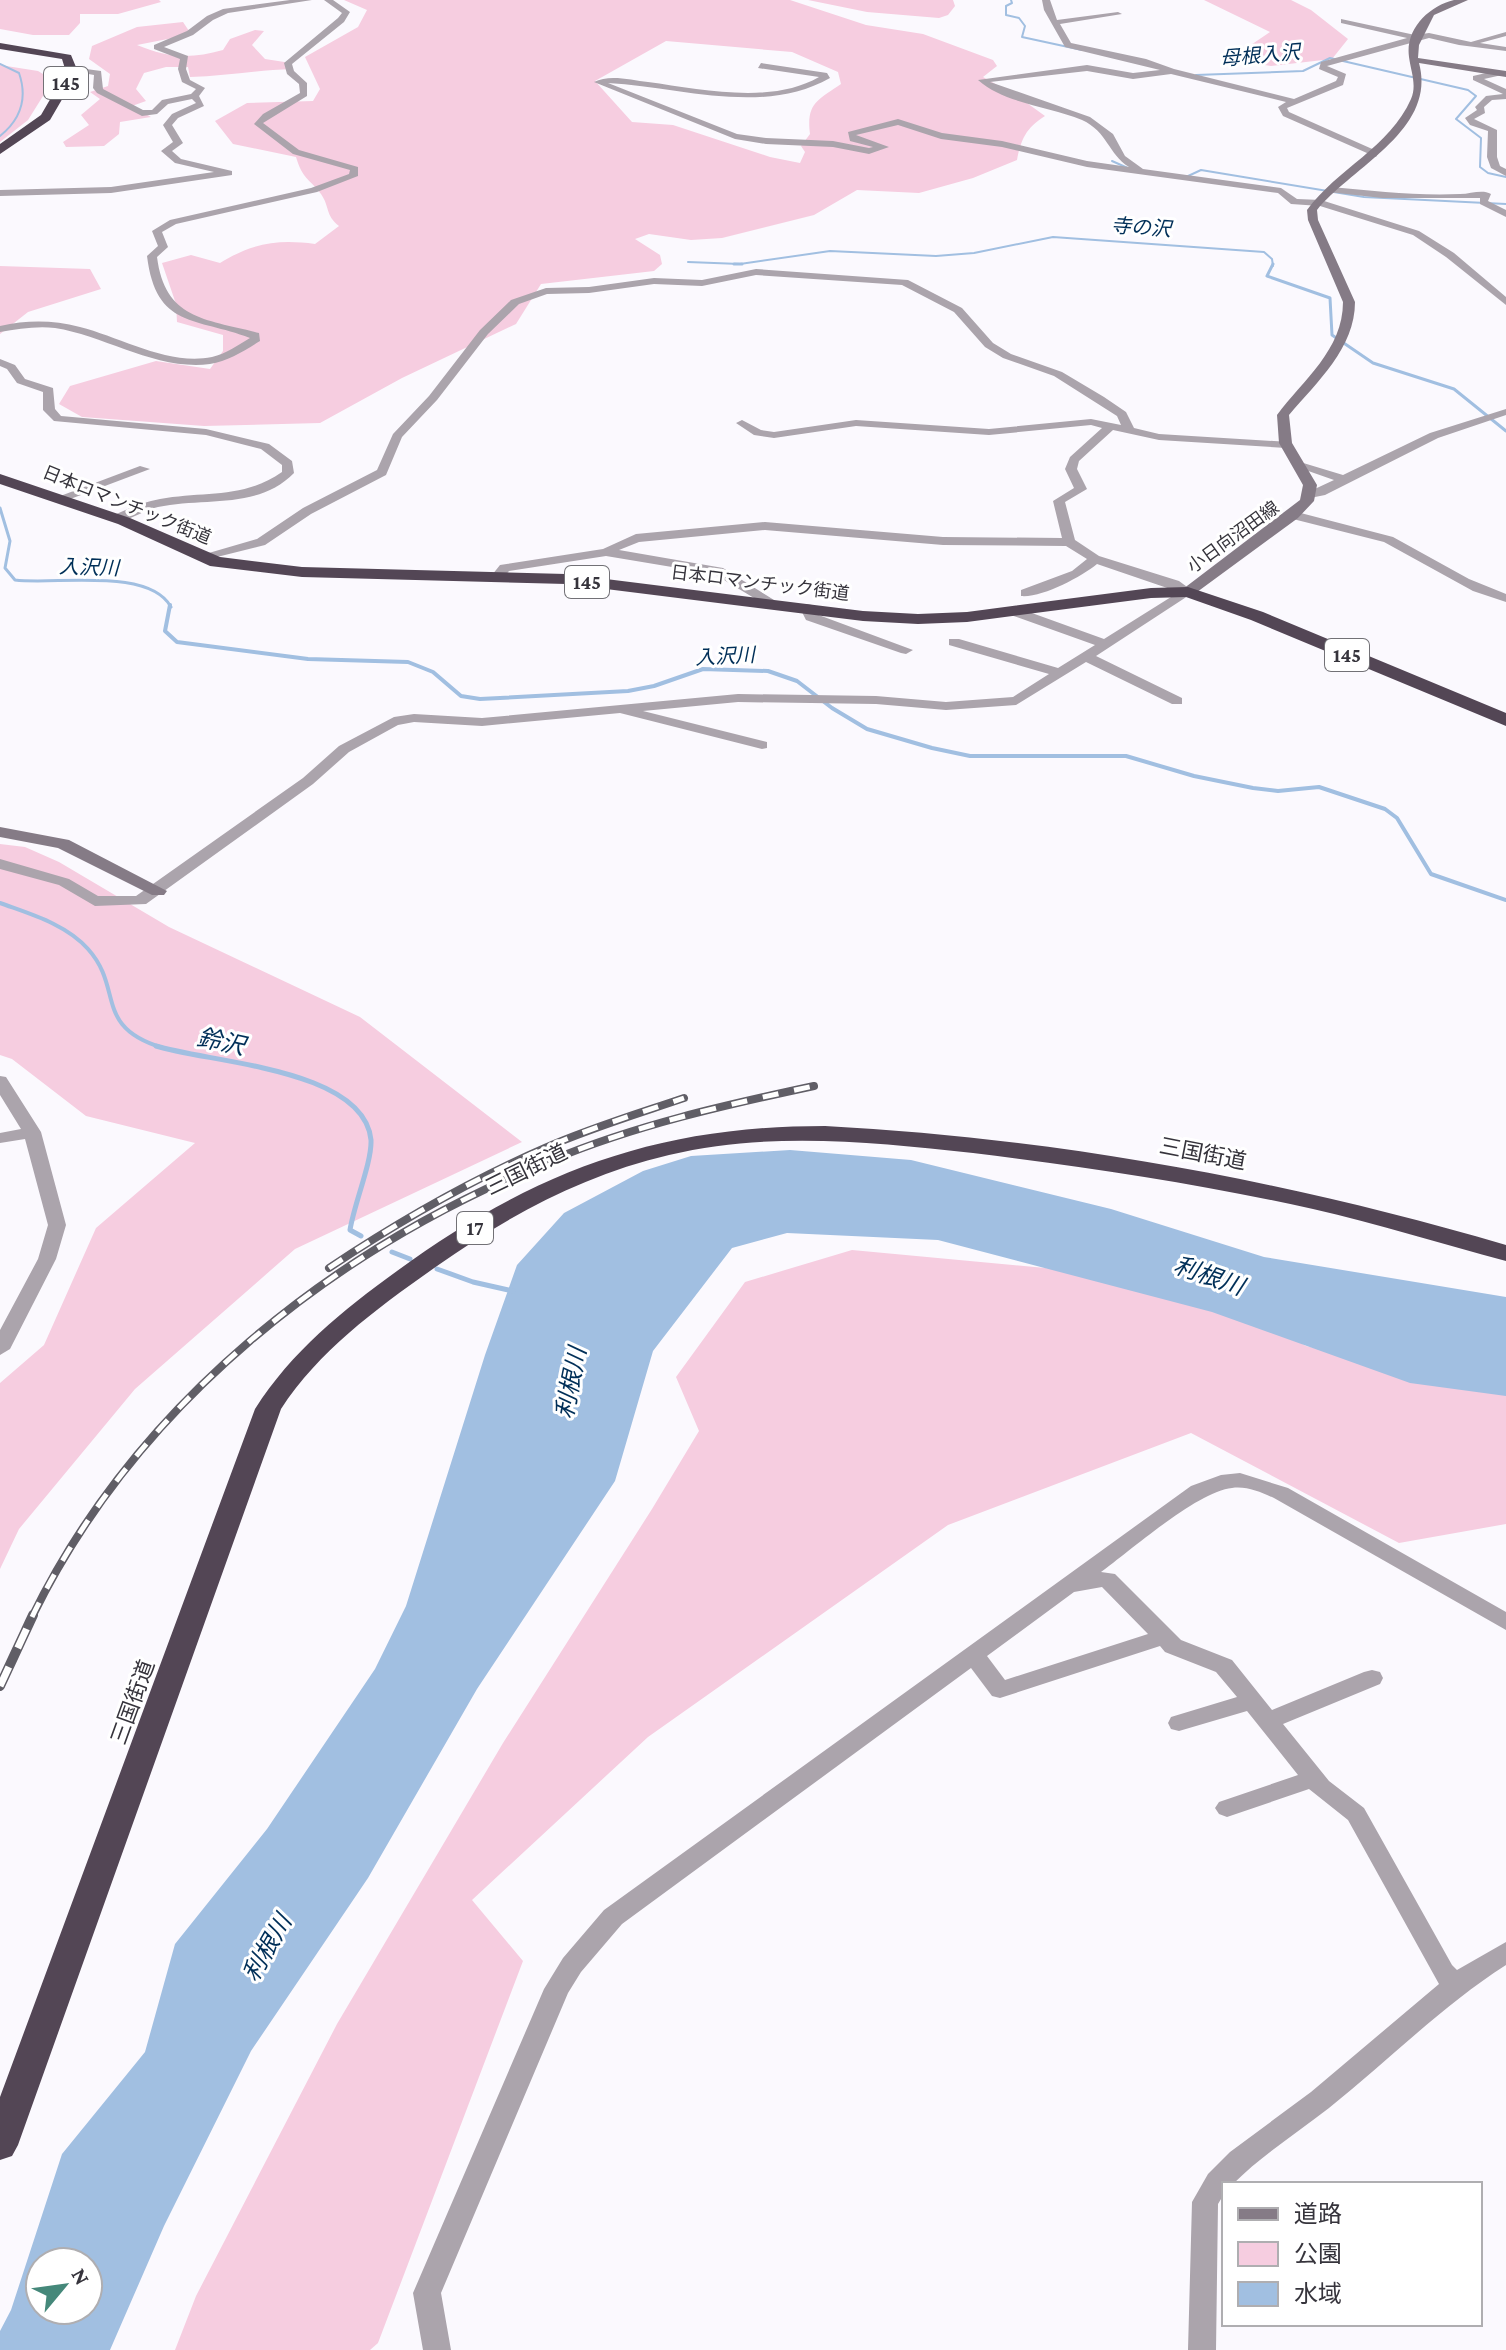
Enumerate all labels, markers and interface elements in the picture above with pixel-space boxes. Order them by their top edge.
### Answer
water label: 母根入沢 [1219,40,1304,69]
road number: 145 [44,67,88,99]
water label: 寺の沢 [1110,214,1175,240]
street label: 日本ロマンチック街道 [40,462,214,548]
street label: 小日向沼田線 [1183,497,1283,577]
water label: 入沢川 [59,555,121,579]
street label: 日本ロマンチック街道 [669,562,851,604]
road number: 145 [565,566,609,598]
road number: 145 [1325,639,1369,671]
water label: 入沢川 [694,643,758,669]
water label: 鈴沢 [195,1023,250,1060]
street label: 三国街道 [1157,1133,1248,1174]
street label: 三国街道 [481,1139,571,1200]
road number: 17 [457,1212,493,1244]
water label: 利根川 [1171,1251,1250,1301]
water label: 利根川 [550,1342,591,1421]
street label: 三国街道 [106,1657,159,1748]
water label: 利根川 [237,1907,298,1986]
legend [1222,2182,1482,2326]
text: 道路 [1294,2200,1342,2227]
text: 公園 [1294,2240,1342,2267]
north arrow [24,2246,104,2326]
text: N [66,2264,96,2289]
text: 水域 [1294,2280,1342,2307]

